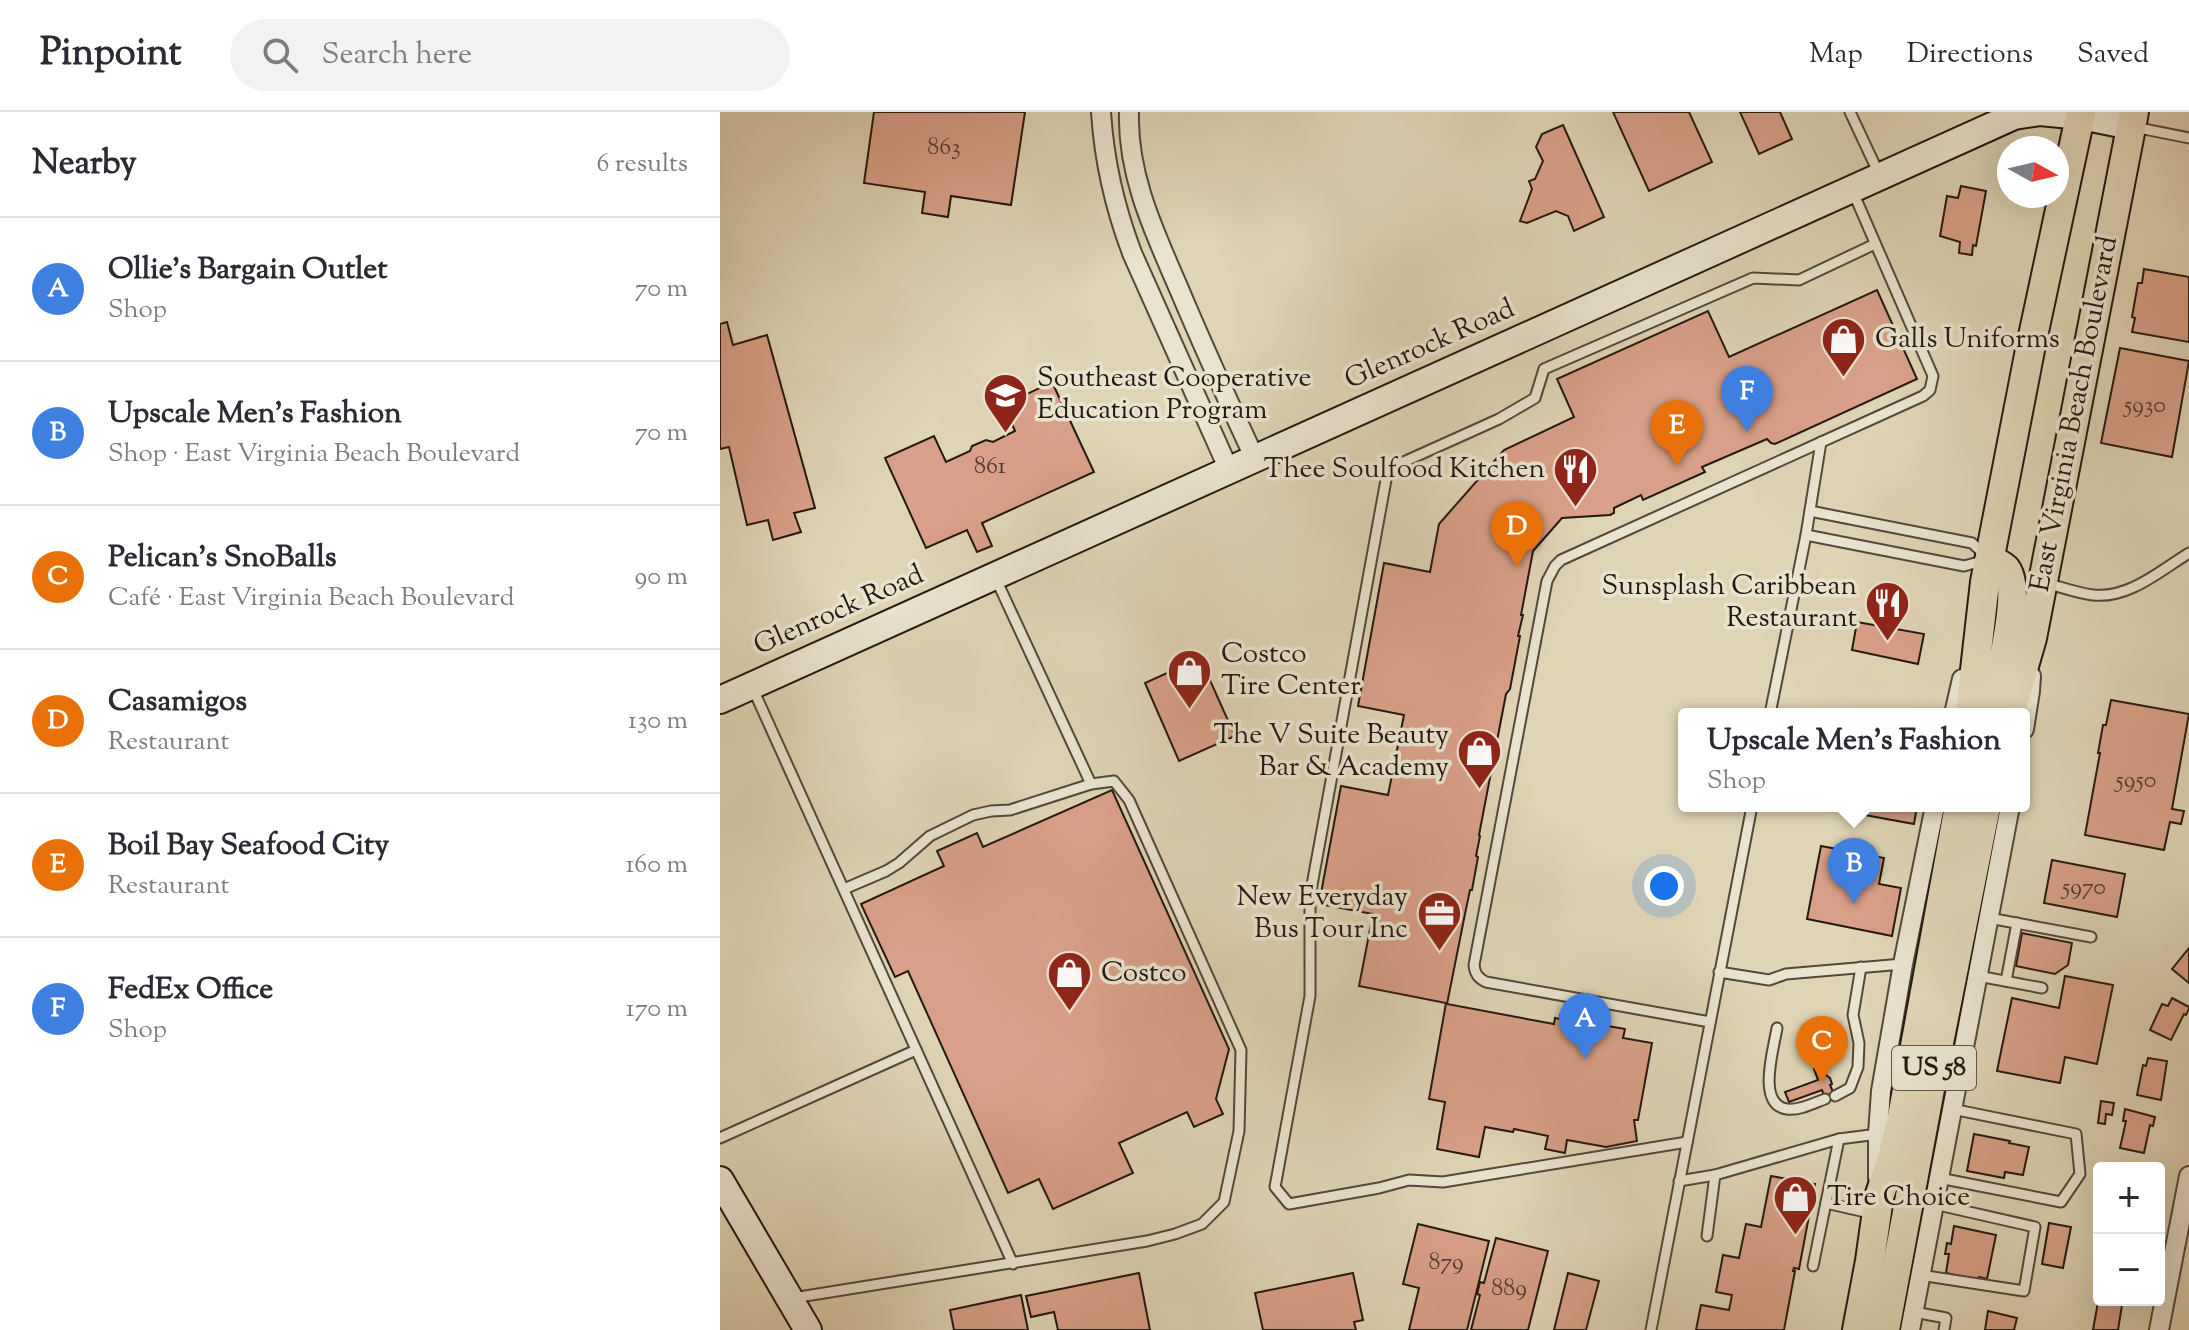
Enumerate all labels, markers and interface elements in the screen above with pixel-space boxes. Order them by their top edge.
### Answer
search box [230,19,790,91]
text: Pinpoint [40,28,182,82]
icon: search [258,33,302,77]
text: Search here [322,34,472,77]
text: Map [1809,35,1863,75]
text: Directions [1907,35,2033,75]
text: Saved [2077,35,2149,75]
house number: 863 [927,131,961,165]
north arrow [1997,136,2069,208]
text: Nearby [32,140,137,189]
text: 6 results [596,146,688,183]
street label: East Virginia Beach Boulevard [2021,233,2129,595]
text: Ollie's Bargain Outlet [108,249,387,292]
text: A [47,271,69,308]
text: 70 m [635,271,688,308]
street label: Glenrock Road [1339,290,1522,400]
text: Shop [108,292,167,329]
shop icon: Galls Uniforms [1820,316,1868,379]
place label: Galls Uniforms [1875,320,2060,360]
place label: Southeast Cooperative Education Program [1037,359,1312,431]
pin: F [1721,366,1773,432]
school or university icon: Southeast Cooperative Education Program [982,371,1030,434]
house number: 5930 [2122,389,2166,423]
text: Upscale Men's Fashion [108,393,402,436]
pin: E [1651,400,1703,466]
text: B [50,415,66,452]
text: 70 m [635,415,688,452]
text: Shop · East Virginia Beach Boulevard [108,436,520,473]
restaurant icon: Thee Soulfood Kitchen [1552,446,1600,509]
house number: 861 [974,450,1006,484]
place label: Thee Soulfood Kitchen [1264,450,1545,490]
pin: D [1491,501,1543,567]
text: Pelican's SnoBalls [108,537,337,580]
street label: Glenrock Road [748,556,931,666]
text: C [48,559,68,596]
text: 90 m [635,559,688,596]
place label: Sunsplash Caribbean Restaurant [1601,567,1857,639]
restaurant icon: Sunsplash Caribbean Restaurant [1864,579,1912,642]
text: Café · East Virginia Beach Boulevard [108,580,514,617]
place label: Costco Tire Center [1221,635,1361,707]
shop icon: Costco Tire Center [1166,647,1214,710]
text: Casamigos [108,681,247,724]
text: D [48,703,68,740]
text: 130 m [628,703,688,740]
popup [1678,708,2030,812]
place label: The V Suite Beauty Bar & Academy [1214,716,1449,788]
text: Upscale Men's Fashion [1707,720,2001,763]
text: Restaurant [108,724,229,761]
shop icon: The V Suite Beauty Bar & Academy [1456,728,1504,791]
text: Shop [1707,763,1766,800]
house number: 5950 [2113,764,2157,798]
text: Boil Bay Seafood City [108,825,389,868]
pin: B [1828,838,1880,904]
text: E [50,847,66,884]
text: 160 m [625,847,688,884]
your location [1644,866,1684,906]
text: Restaurant [108,868,229,905]
house number: 5970 [2060,871,2106,905]
place label: New Everyday Bus Tour Inc [1237,878,1408,950]
office icon: New Everyday Bus Tour Inc [1415,890,1463,953]
shop icon: Costco [1046,950,1094,1013]
place label: Costco [1101,954,1187,994]
text: FedEx Office [108,969,273,1012]
text: F [51,991,65,1028]
text: 170 m [626,991,688,1028]
pin: A [1559,993,1611,1059]
text: Shop [108,1012,167,1049]
pin: C [1796,1016,1848,1082]
road number: US 58 [1892,1046,1976,1090]
map controls [2093,1162,2165,1306]
button: + [2093,1162,2165,1234]
shop icon: Tire Choice [1772,1174,1820,1237]
place label: Tire Choice [1827,1178,1970,1218]
button: − [2093,1234,2165,1306]
house number: 879 [1428,1246,1464,1280]
house number: 889 [1491,1272,1527,1306]

